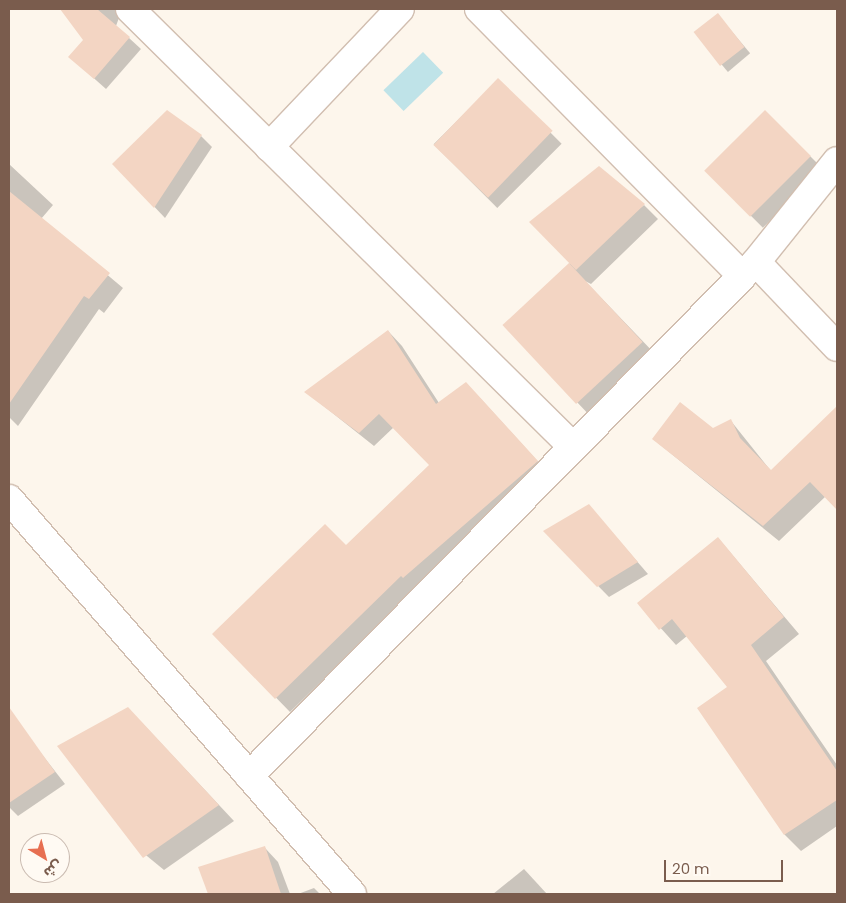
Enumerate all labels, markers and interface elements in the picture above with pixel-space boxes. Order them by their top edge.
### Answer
north arrow [20,833,70,883]
scale bar [666,850,785,882]
text: ش [40,855,67,883]
text: 20 m [672,858,710,879]

